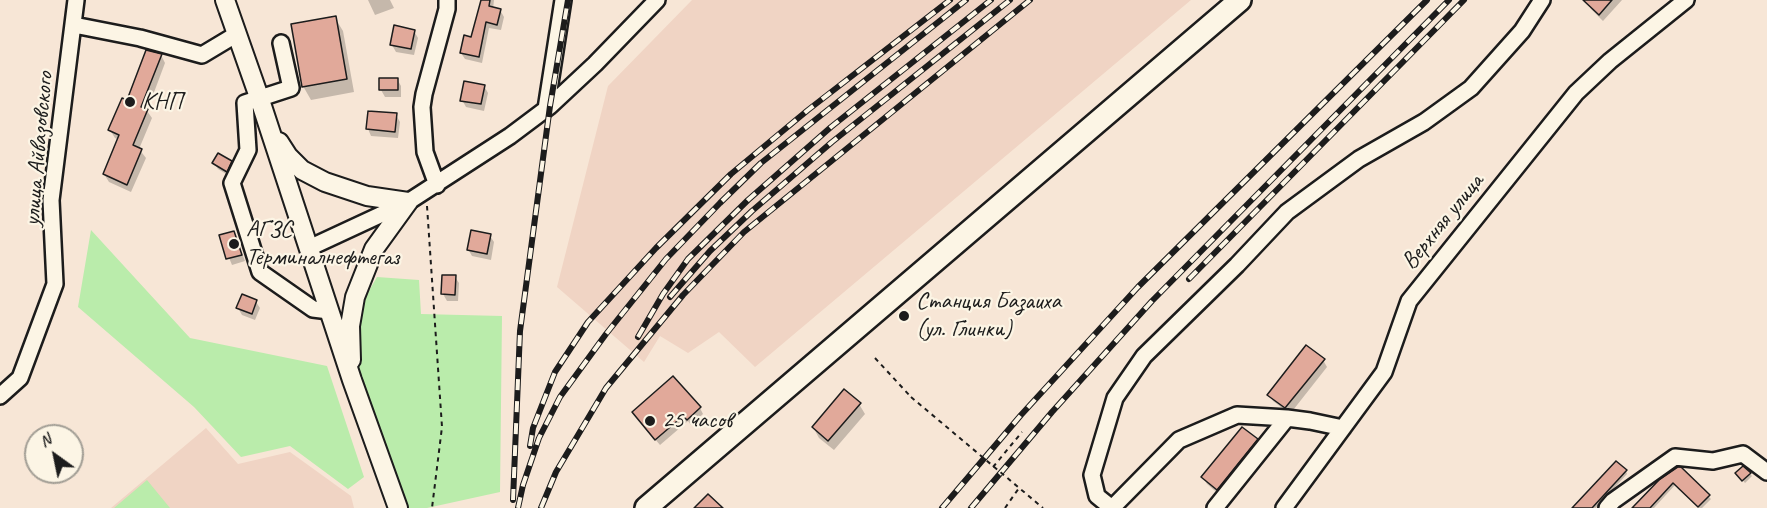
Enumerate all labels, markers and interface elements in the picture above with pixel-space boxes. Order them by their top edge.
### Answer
street label: улица Айвазовского [18,70,60,228]
place label: КНП [142,88,182,116]
marker: КНП [123,95,137,109]
street label: Верхняя улица [1396,168,1490,276]
place label: АГЗС Терминалнефтегаз [246,216,399,272]
marker: АГЗС Терминалнефтегаз [227,237,241,251]
place label: Станция Базаиха (ул. Глинки) [916,288,1061,344]
marker: Станция Базаиха (ул. Глинки) [897,309,911,323]
place label: 25 часов [662,407,732,435]
marker: 25 часов [643,414,657,428]
north arrow [24,424,84,484]
text: N [36,429,55,452]

